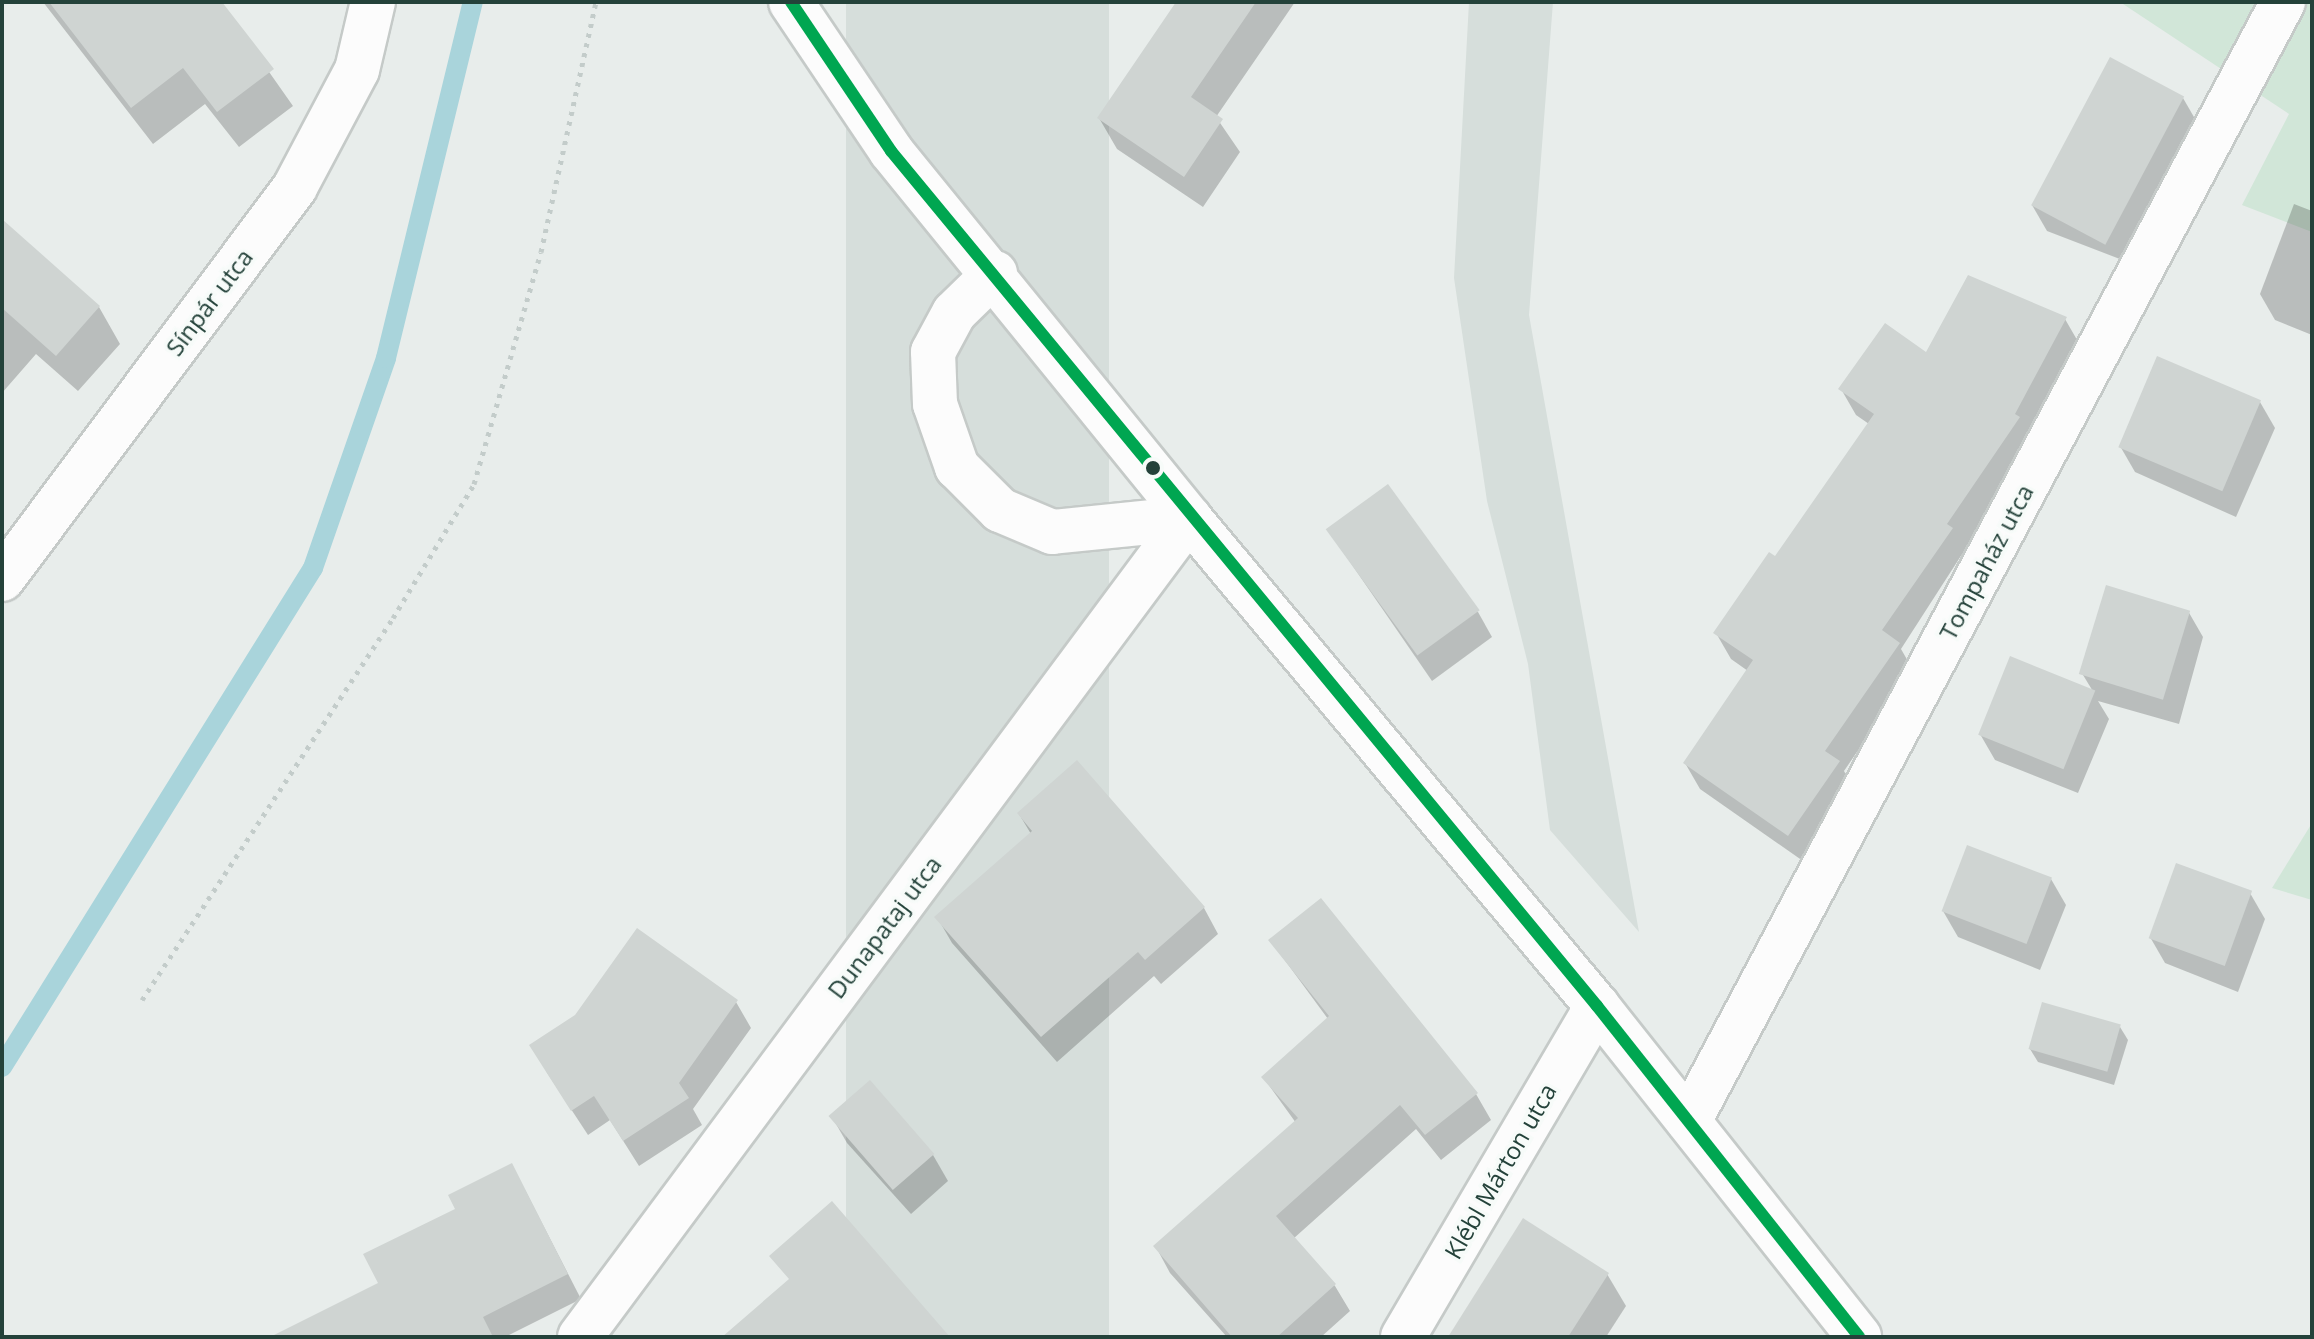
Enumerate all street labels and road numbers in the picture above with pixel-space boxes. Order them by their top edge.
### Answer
street label: Sínpár utca [160,243,258,361]
street label: Tompaház utca [1933,480,2039,644]
street label: Dunapataj utca [821,850,947,1004]
street label: Klébl Márton utca [1438,1078,1562,1264]

